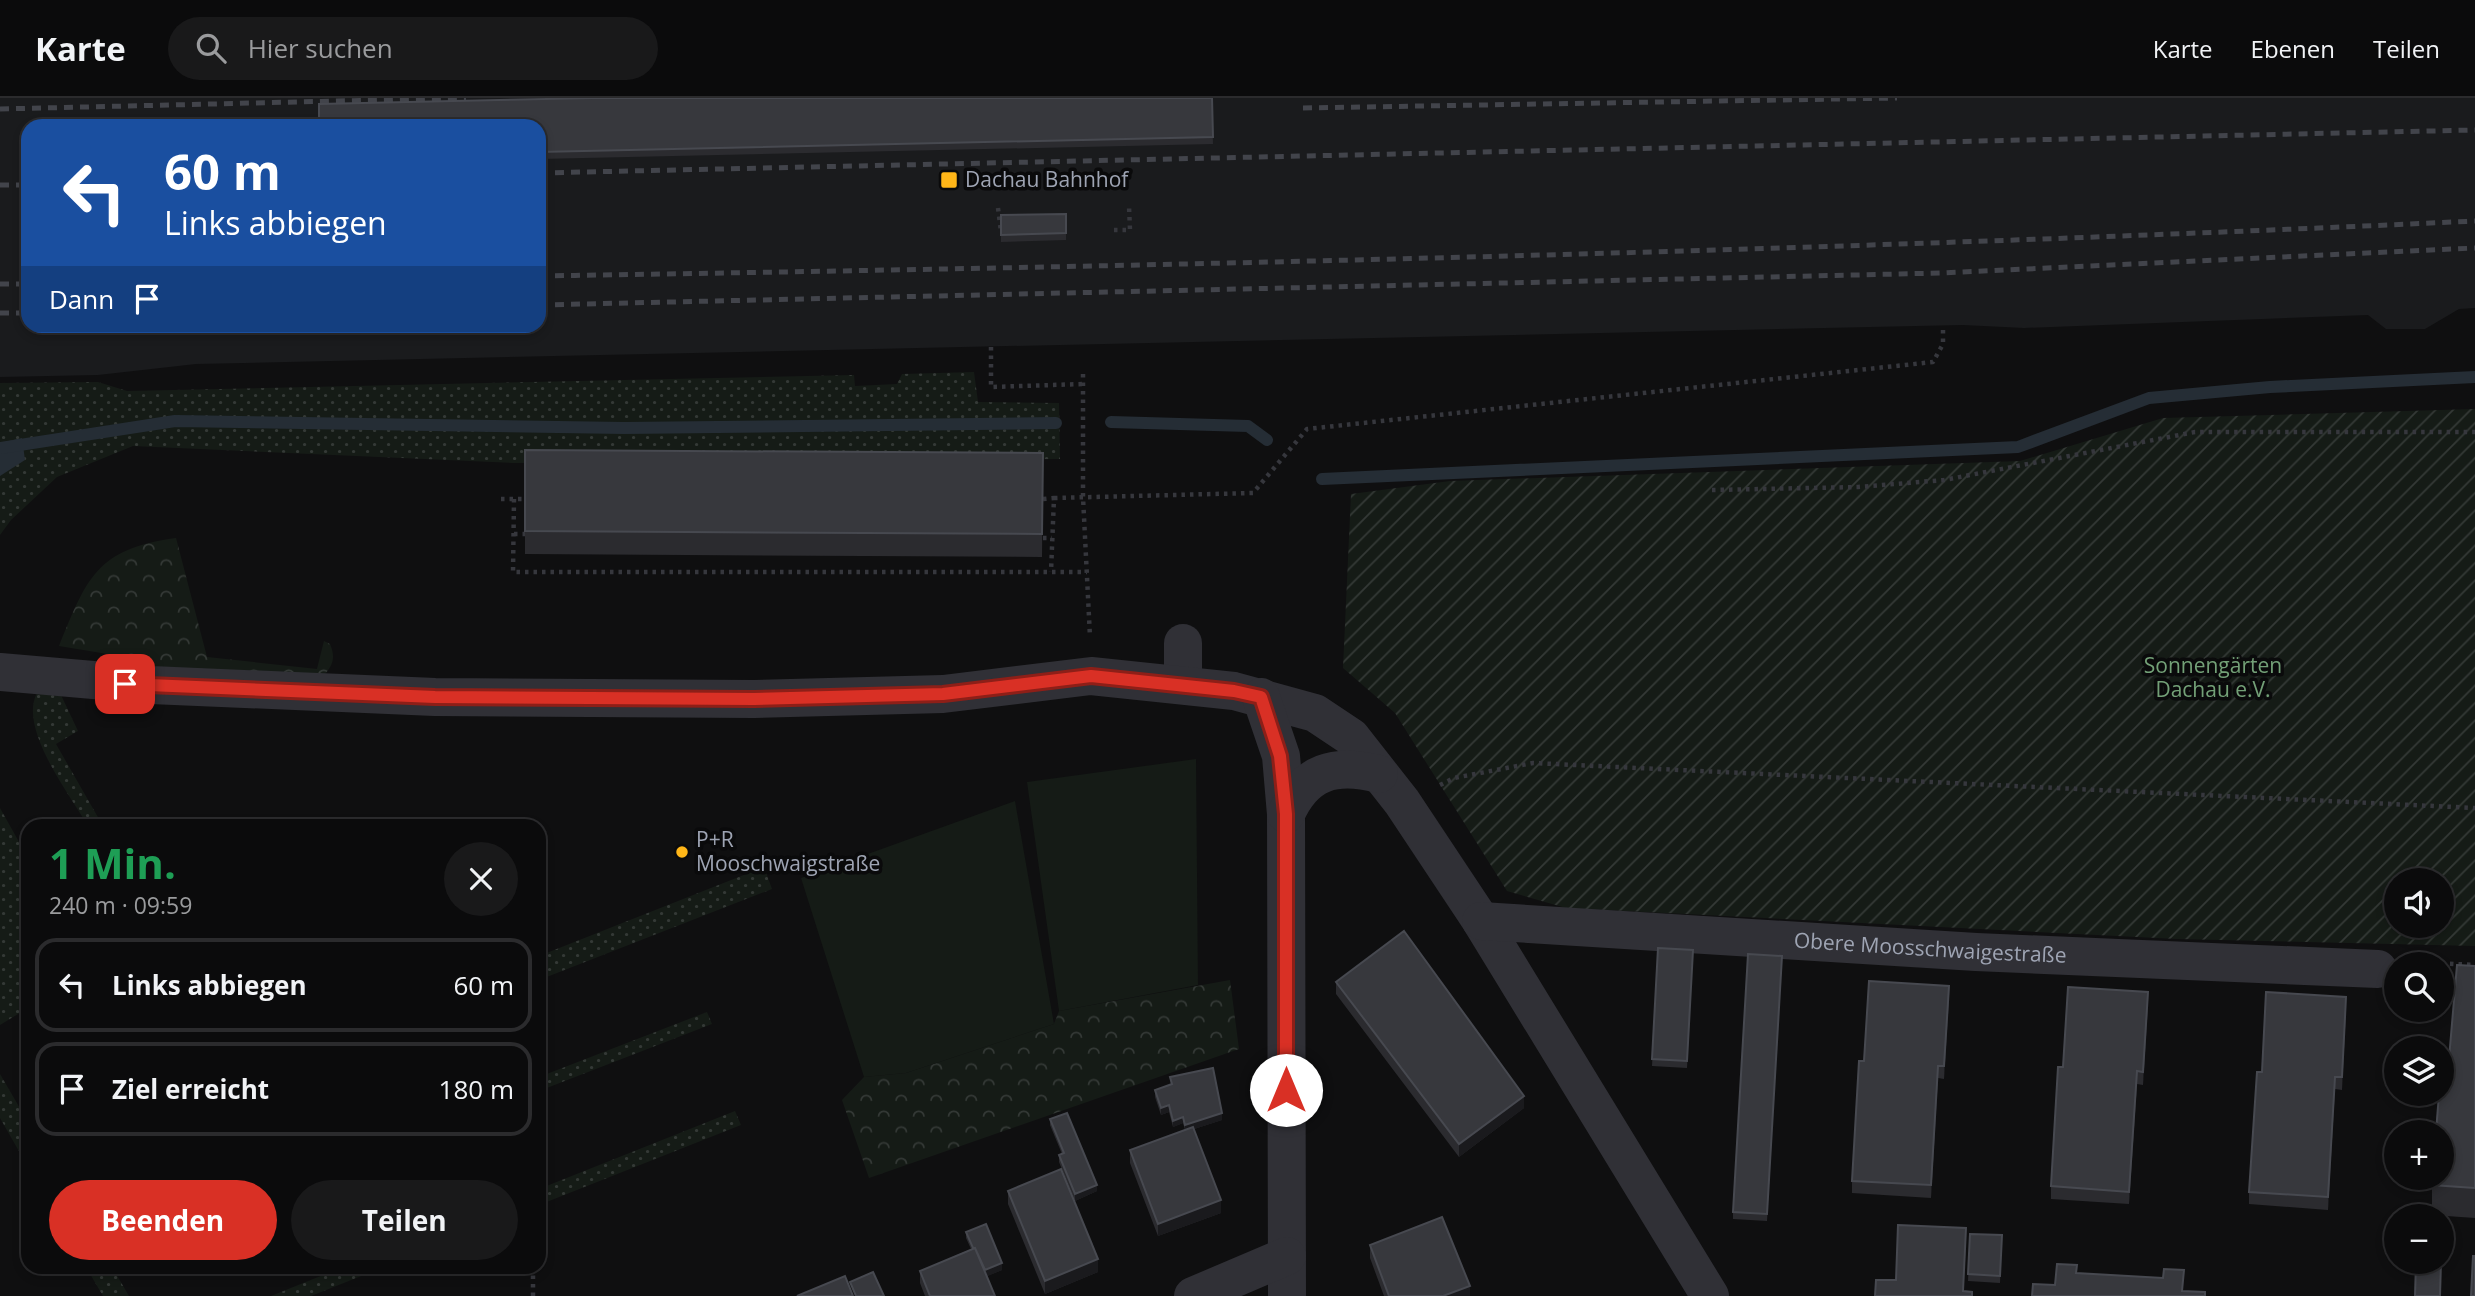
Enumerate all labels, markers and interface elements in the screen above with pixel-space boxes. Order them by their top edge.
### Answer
search box [168,17,658,80]
text: Karte [35,26,126,71]
icon: search [192,29,230,67]
text: Hier suchen [248,30,393,66]
text: Karte [2153,32,2213,65]
text: Ebenen [2251,32,2335,65]
text: Teilen [2373,32,2440,65]
text: 60 m [164,138,281,204]
icon: left [49,147,140,238]
place label: Dachau Bahnhof [965,165,1130,193]
marker: Dachau Bahnhof [939,170,959,190]
text: Links abbiegen [164,201,387,244]
icon: arrive [128,280,166,318]
text: Dann [49,281,114,317]
park label: Sonnengärten Dachau e.V. [2144,651,2282,703]
pin [95,654,155,714]
icon: arrive [106,665,144,703]
place label: P+R Mooschwaigstraße [696,825,880,877]
text: 1 Min. [49,834,176,891]
button: close [444,842,518,916]
marker: P+R Mooschwaigstraße [674,844,690,860]
map controls [2384,868,2454,1274]
button: sound [2384,868,2454,938]
text: 240 m · 09:59 [49,889,192,921]
street label: Obere Moosschwaigestraße [1793,926,2067,969]
button: search [2384,952,2454,1022]
icon: left [53,966,91,1004]
text: Links abbiegen [112,967,307,1003]
text: 60 m [453,967,514,1003]
button: layers [2384,1036,2454,1106]
position arrow [1249,1053,1323,1127]
icon: arrive [53,1070,91,1108]
text: Ziel erreicht [112,1071,269,1107]
text: 180 m [439,1071,514,1107]
button: + [2384,1120,2454,1190]
button: Beenden [49,1180,277,1260]
button: Teilen [291,1180,518,1260]
button: − [2384,1204,2454,1274]

